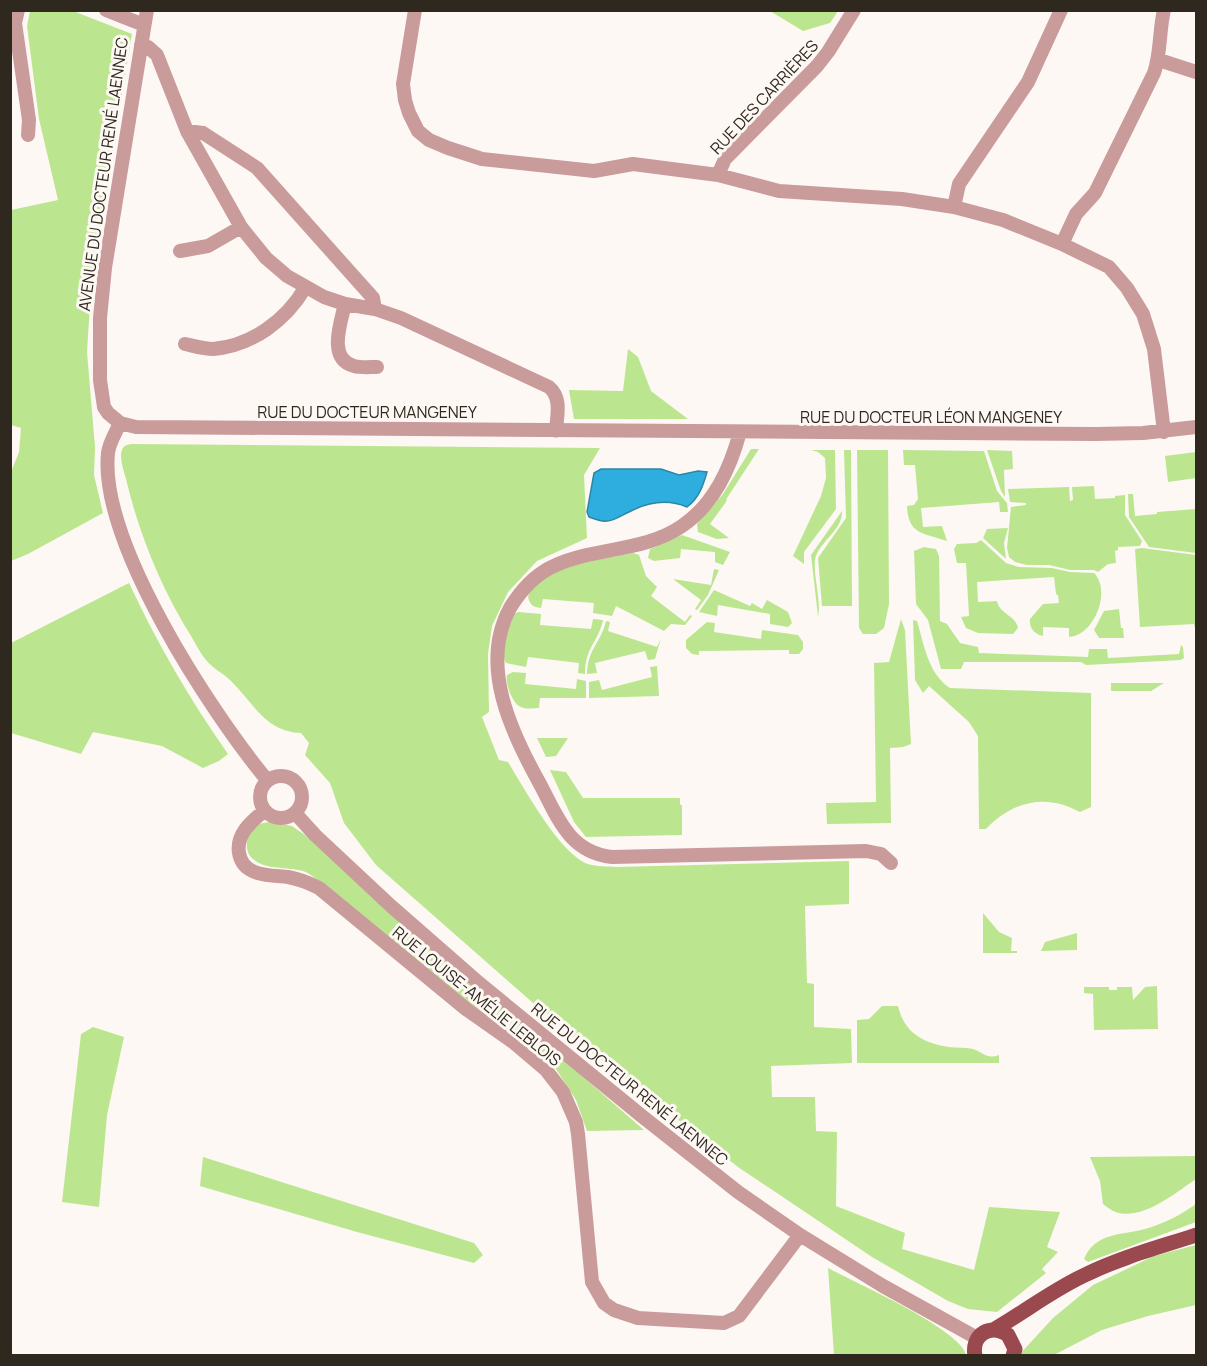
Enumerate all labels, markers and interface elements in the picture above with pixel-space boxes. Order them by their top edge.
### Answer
street label: RUE DES CARRIÈRES [705,35,823,159]
street label: AVENUE DU DOCTEUR RENÉ LAENNEC [73,36,133,312]
street label: RUE DU DOCTEUR MANGENEY [257,401,477,423]
street label: RUE DU DOCTEUR LÉON MANGENEY [800,406,1062,428]
street label: RUE LOUISE-AMÉLIE LEBLOIS [388,921,566,1071]
street label: RUE DU DOCTEUR RENÉ LAENNEC [527,997,733,1171]

